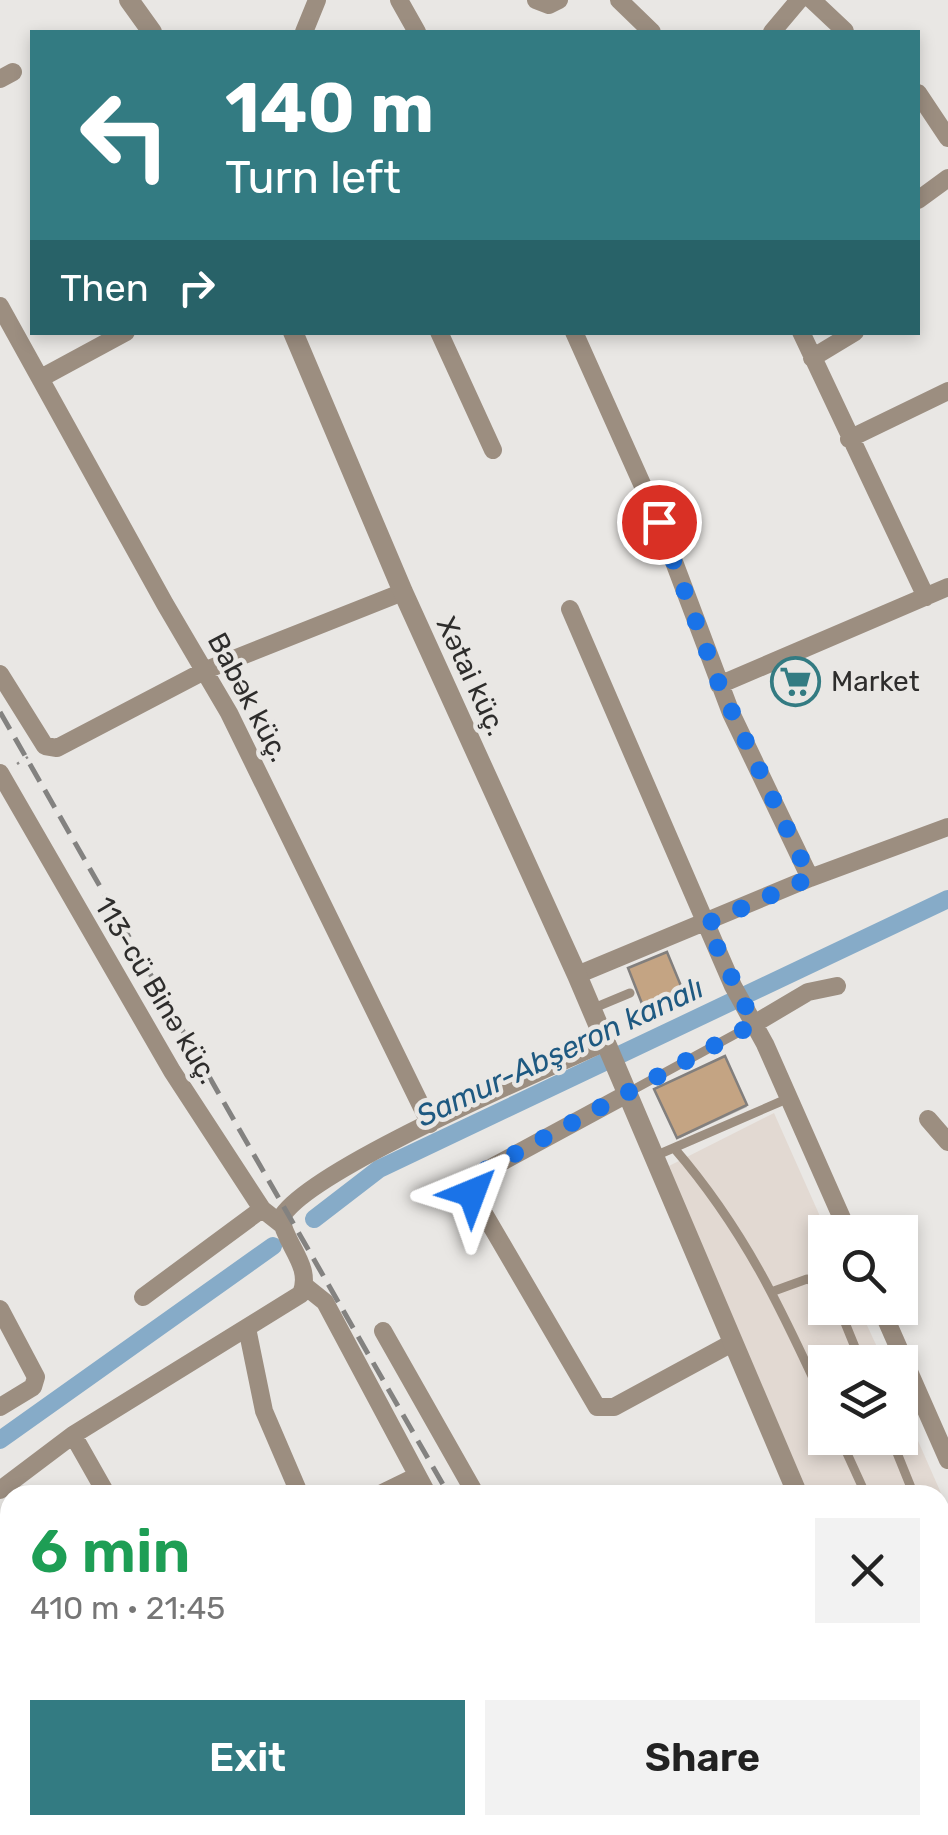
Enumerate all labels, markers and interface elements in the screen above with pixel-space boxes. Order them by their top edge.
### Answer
text: 140 m [225,67,434,150]
icon: left [60,70,190,200]
text: Turn left [225,151,401,204]
icon: right [169,260,224,315]
text: Then [60,265,149,311]
pin [617,480,702,565]
icon: arrive [632,495,687,550]
street label: Xətai küç. [430,612,513,741]
street label: Babək küç. [201,627,296,767]
supermarket icon: Market [770,655,822,707]
place label: Market [831,665,920,698]
street label: 113-cü Binə küç. [88,891,225,1090]
water label: Samur-Abşeron kanalı [411,970,709,1134]
position arrow [420,1141,524,1245]
map controls [808,1215,918,1455]
button: search [808,1215,918,1325]
button: layers [808,1345,918,1455]
text: 6 min [30,1516,191,1587]
button: close [815,1518,920,1623]
text: 410 m · 21:45 [30,1589,225,1627]
button: Exit [30,1700,465,1815]
button: Share [485,1700,920,1815]

